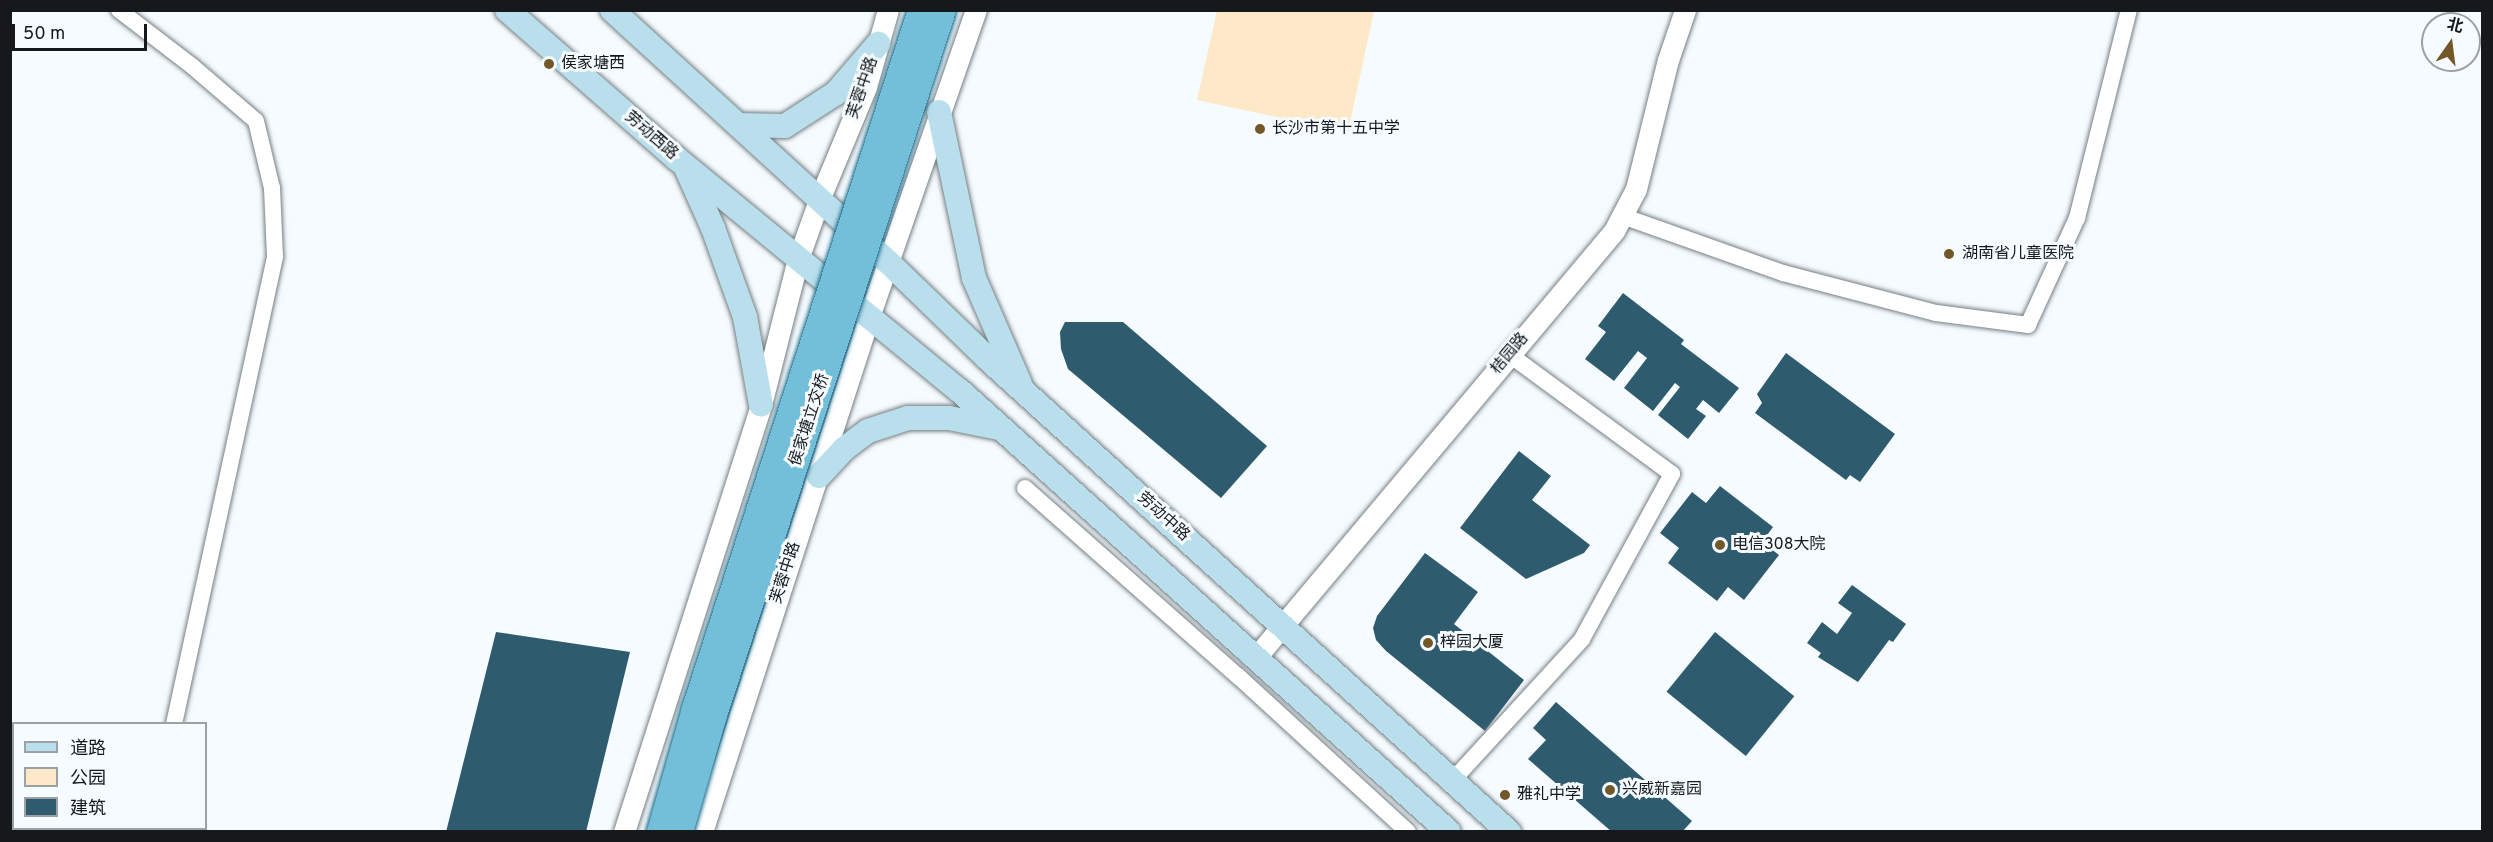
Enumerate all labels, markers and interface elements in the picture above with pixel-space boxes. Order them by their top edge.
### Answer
scale bar [15,12,150,50]
north arrow [2421,12,2481,72]
text: 北 [2445,15,2465,38]
text: 50 m [23,23,65,46]
place label: 侯家塘西 [561,54,625,74]
street label: 芙蓉中路 [844,55,882,121]
marker: 侯家塘西 [542,57,556,71]
street label: 劳动西路 [621,108,681,164]
place label: 长沙市第十五中学 [1272,119,1400,139]
marker: 长沙市第十五中学 [1253,122,1267,136]
place label: 湖南省儿童医院 [1962,244,2074,264]
marker: 湖南省儿童医院 [1940,245,1958,263]
street label: 桔园路 [1487,329,1533,379]
street label: 侯家塘立交桥 [786,371,834,469]
street label: 劳动中路 [1133,488,1193,546]
place label: 电信308大院 [1732,535,1826,555]
marker: 电信308大院 [1713,538,1727,552]
street label: 芙蓉中路 [767,540,805,606]
place label: 梓园大厦 [1440,633,1504,653]
marker: 梓园大厦 [1421,636,1435,650]
legend [12,722,207,830]
text: 道路 [70,738,106,761]
text: 公园 [70,768,106,791]
place label: 兴威新嘉园 [1622,780,1702,800]
marker: 兴威新嘉园 [1603,783,1617,797]
place label: 雅礼中学 [1517,785,1581,805]
marker: 雅礼中学 [1498,788,1512,802]
text: 建筑 [70,798,106,821]

